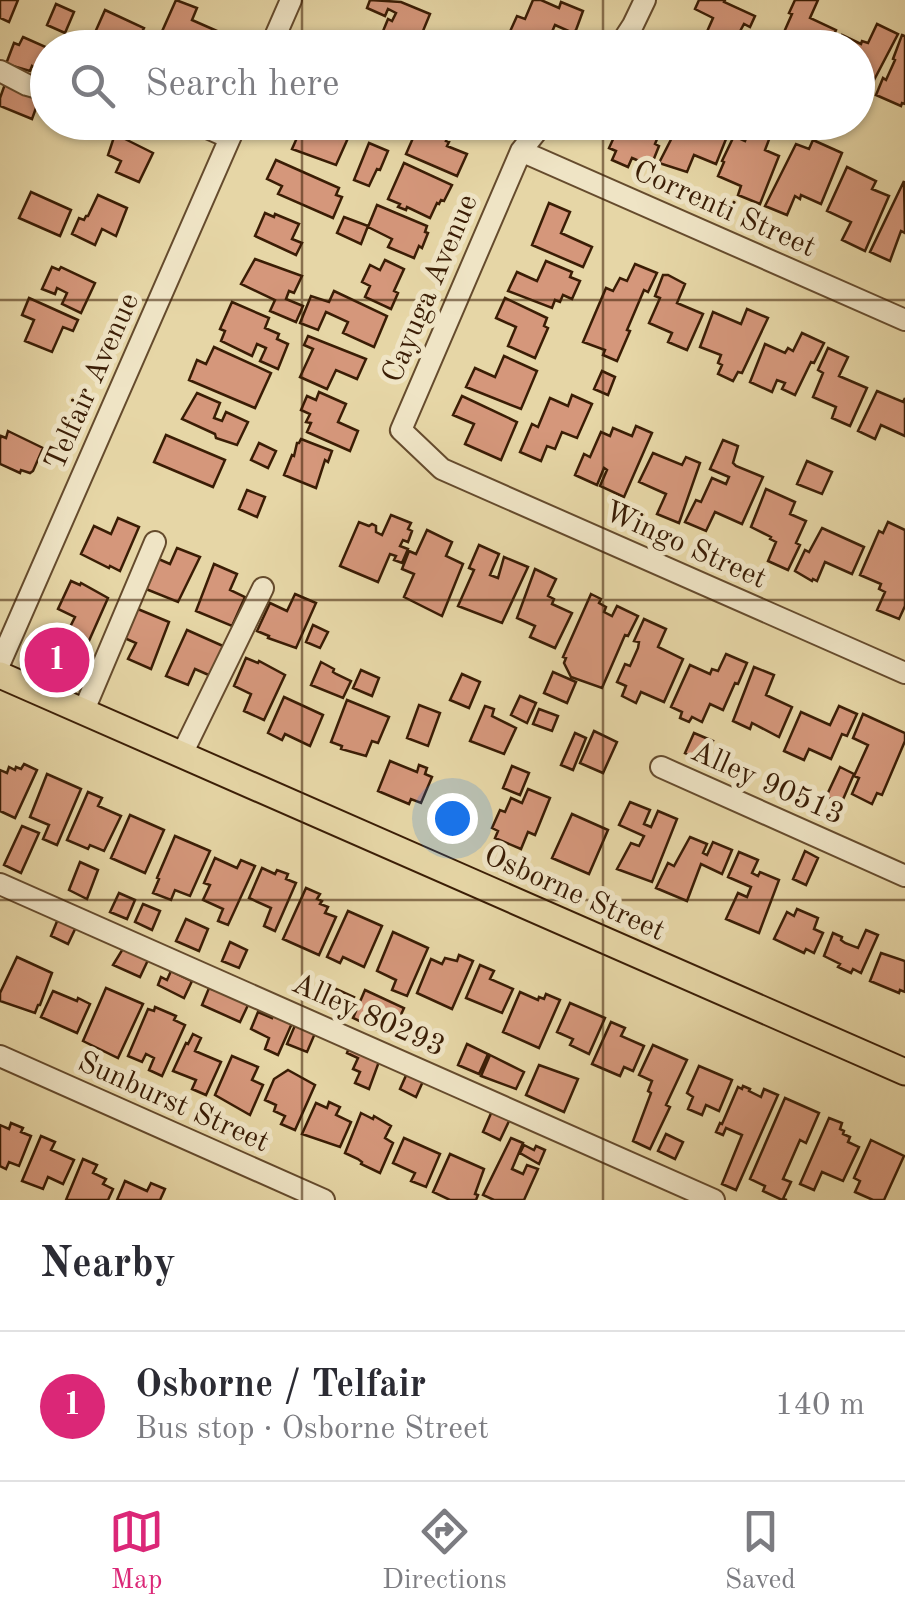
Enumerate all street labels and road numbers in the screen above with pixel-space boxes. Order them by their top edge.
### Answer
street label: Correnti Street [629,156,820,263]
street label: Cayuga Avenue [378,190,484,387]
street label: Telfair Avenue [40,289,145,475]
street label: Wingo Street [600,497,771,595]
street label: Alley 90513 [686,737,848,831]
street label: Osborne Street [479,841,669,947]
street label: Alley 80293 [287,969,449,1063]
street label: Sunburst Street [73,1047,273,1158]

